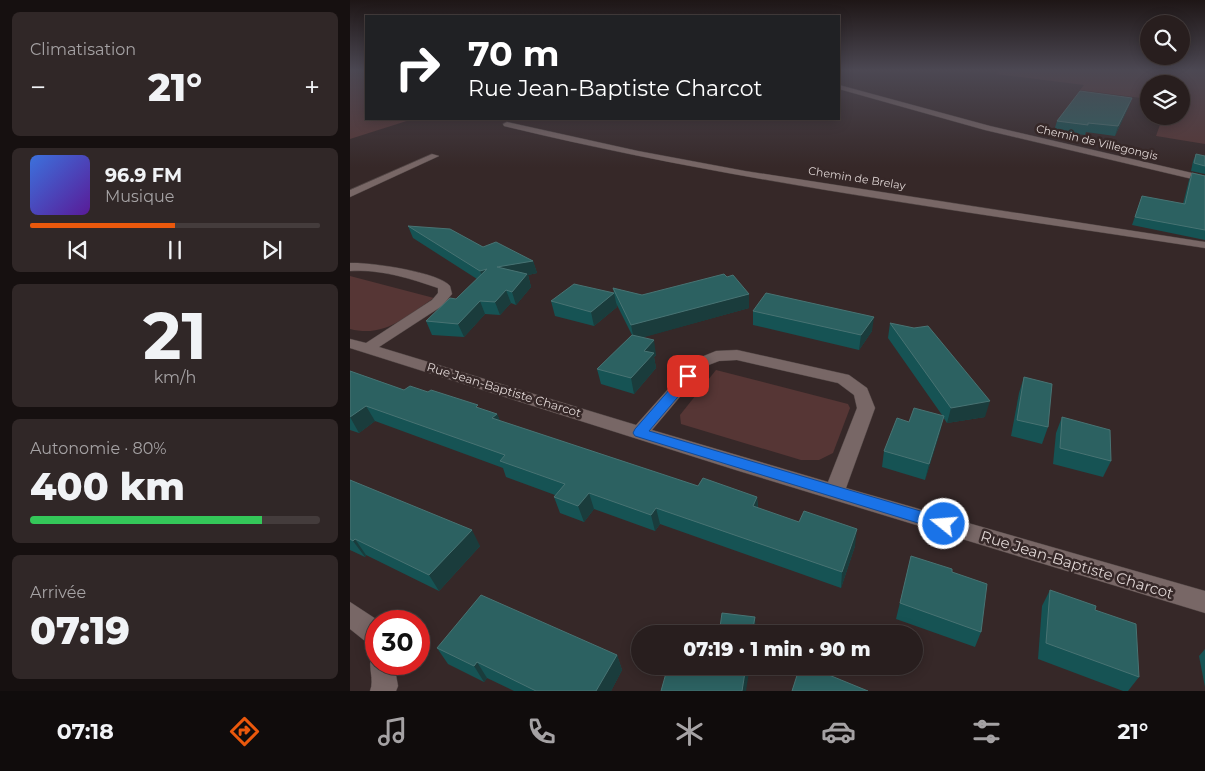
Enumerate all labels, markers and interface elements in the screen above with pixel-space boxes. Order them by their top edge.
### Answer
map controls [1140,15,1190,125]
button: search [1140,15,1190,65]
text: 70 m [468,32,559,75]
icon: right [385,35,450,100]
text: Climatisation [30,40,136,59]
text: 21° [148,64,202,111]
text: − [30,70,46,104]
text: + [304,70,320,104]
text: Rue Jean-Baptiste Charcot [468,75,763,102]
button: layers [1140,75,1190,125]
street label: Chemin de Villegongis [1035,121,1160,163]
street label: Chemin de Brelay [807,163,907,193]
text: 96.9 FM [105,164,182,187]
text: Musique [105,187,174,206]
icon: previous [64,236,92,264]
icon: pause [161,236,189,264]
icon: next [258,236,286,264]
text: 21 [143,296,207,375]
pin [667,355,709,397]
street label: Rue Jean-Baptiste Charcot [425,359,583,420]
icon: arrive [674,362,702,390]
text: km/h [154,368,196,387]
text: Autonomie · 80% [30,439,167,458]
text: 400 km [30,463,185,510]
position arrow [917,497,969,549]
street label: Rue Jean-Baptiste Charcot [978,526,1176,603]
text: Arrivée [30,583,86,602]
text: 07:19 [30,607,130,654]
speed limit sign: 30 [365,610,430,675]
text: 07:19 · 1 min · 90 m [683,638,871,661]
icon: directions [227,714,262,749]
icon: music [375,714,410,749]
icon: phone [524,714,559,749]
icon: climate [672,714,707,749]
icon: car [821,714,856,749]
icon: filters [969,714,1004,749]
text: 07:18 [57,718,114,745]
text: 21° [1117,718,1148,745]

